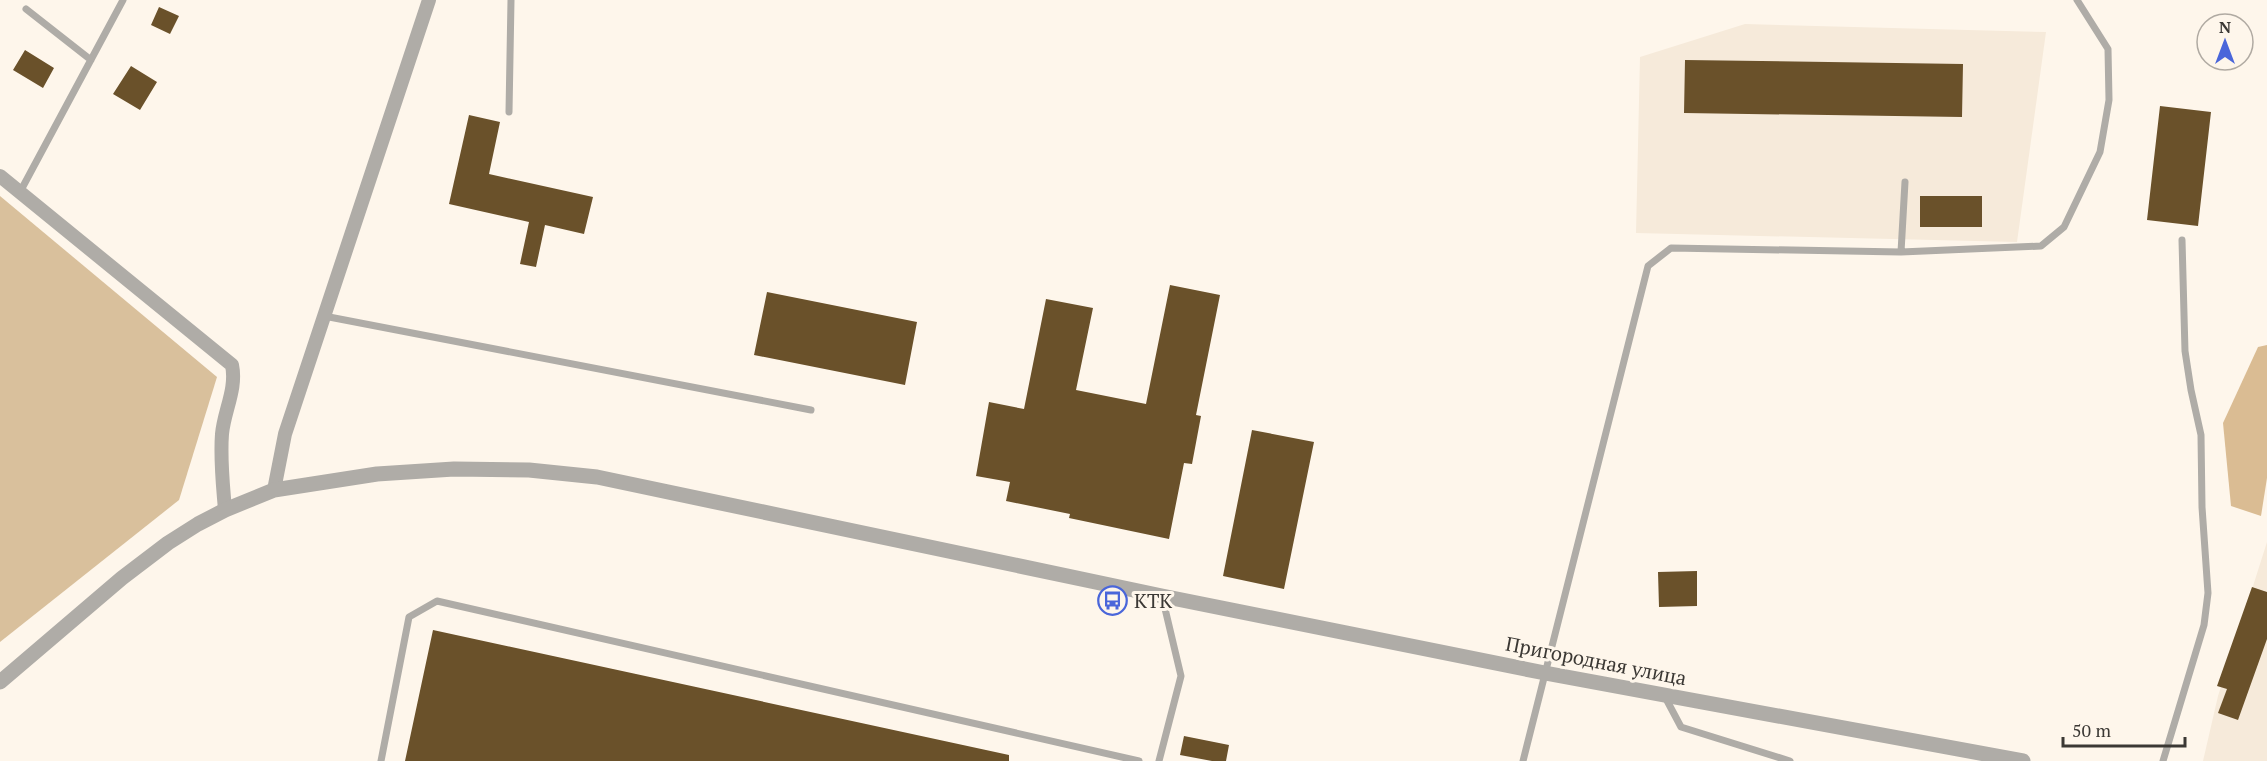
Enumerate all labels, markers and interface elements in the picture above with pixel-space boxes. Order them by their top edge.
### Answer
north arrow [2195,12,2255,72]
text: N [2219,16,2231,38]
bus stop icon: КТК [1097,585,1129,617]
place label: КТК [1134,587,1172,614]
street label: Пригородная улица [1503,630,1689,691]
scale bar [2063,710,2184,748]
text: 50 m [2072,718,2112,742]

